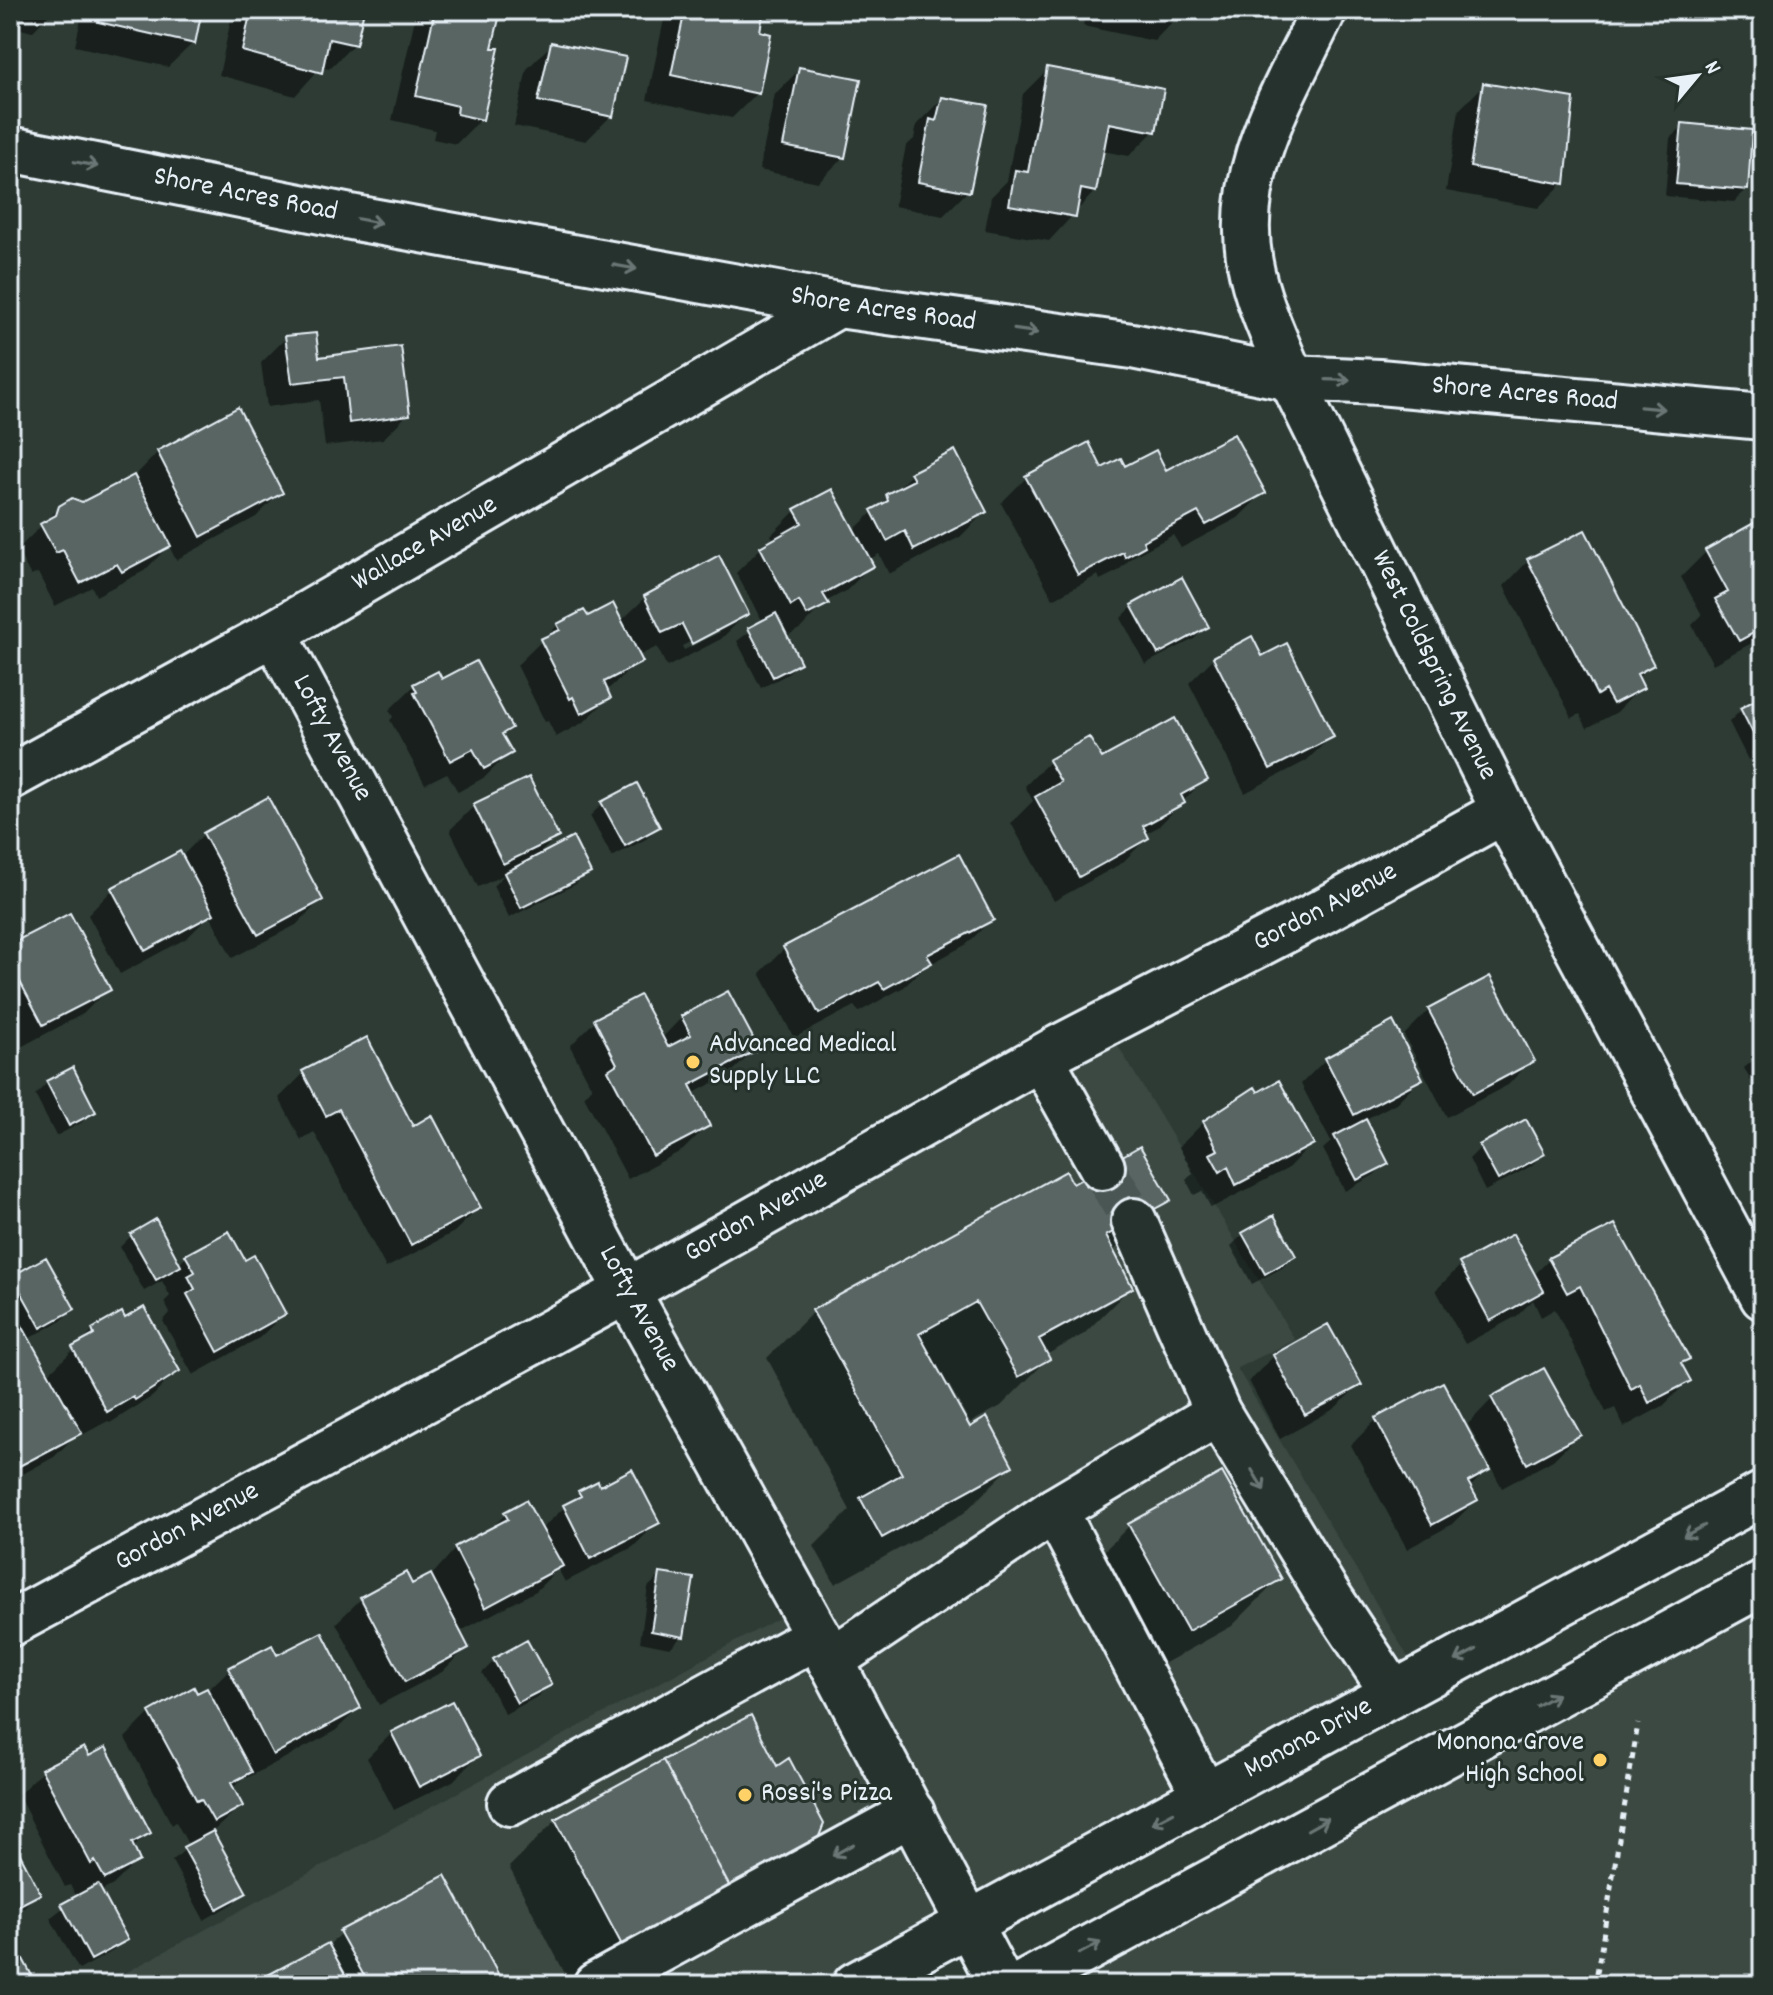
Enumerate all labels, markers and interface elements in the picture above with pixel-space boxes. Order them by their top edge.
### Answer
north arrow [1657,36,1737,116]
text: N [1695,56,1728,80]
one-way arrow [73,158,99,173]
street label: Shore Acres Road [150,158,341,234]
one-way arrow [356,214,381,229]
one-way arrow [612,261,637,276]
street label: Shore Acres Road [787,277,978,344]
one-way arrow [1013,324,1038,339]
street label: Shore Acres Road [1430,367,1619,424]
one-way arrow [1324,373,1351,388]
one-way arrow [1638,401,1665,416]
street label: Wallace Avenue [345,487,506,603]
street label: West Coldspring Avenue [1359,544,1506,788]
street label: Lofty Avenue [280,668,381,809]
street label: Gordon Avenue [1247,853,1405,963]
place label: Advanced Medical Supply LLC [709,1026,897,1098]
marker: Advanced Medical Supply LLC [684,1053,702,1071]
street label: Gordon Avenue [678,1162,836,1274]
street label: Lofty Avenue [587,1239,688,1380]
one-way arrow [1250,1468,1266,1491]
street label: Gordon Avenue [108,1473,267,1583]
one-way arrow [1683,1524,1707,1539]
one-way arrow [1454,1647,1478,1663]
street label: Monona Drive [1237,1688,1380,1791]
one-way arrow [1535,1692,1558,1708]
place label: Monona Grove High School [1436,1724,1584,1796]
marker: Monona Grove High School [1591,1751,1609,1769]
place label: Rossi's Pizza [761,1775,893,1815]
marker: Rossi's Pizza [736,1786,754,1804]
one-way arrow [1152,1811,1175,1827]
one-way arrow [1306,1816,1330,1832]
one-way arrow [832,1842,855,1858]
one-way arrow [1078,1940,1101,1956]

